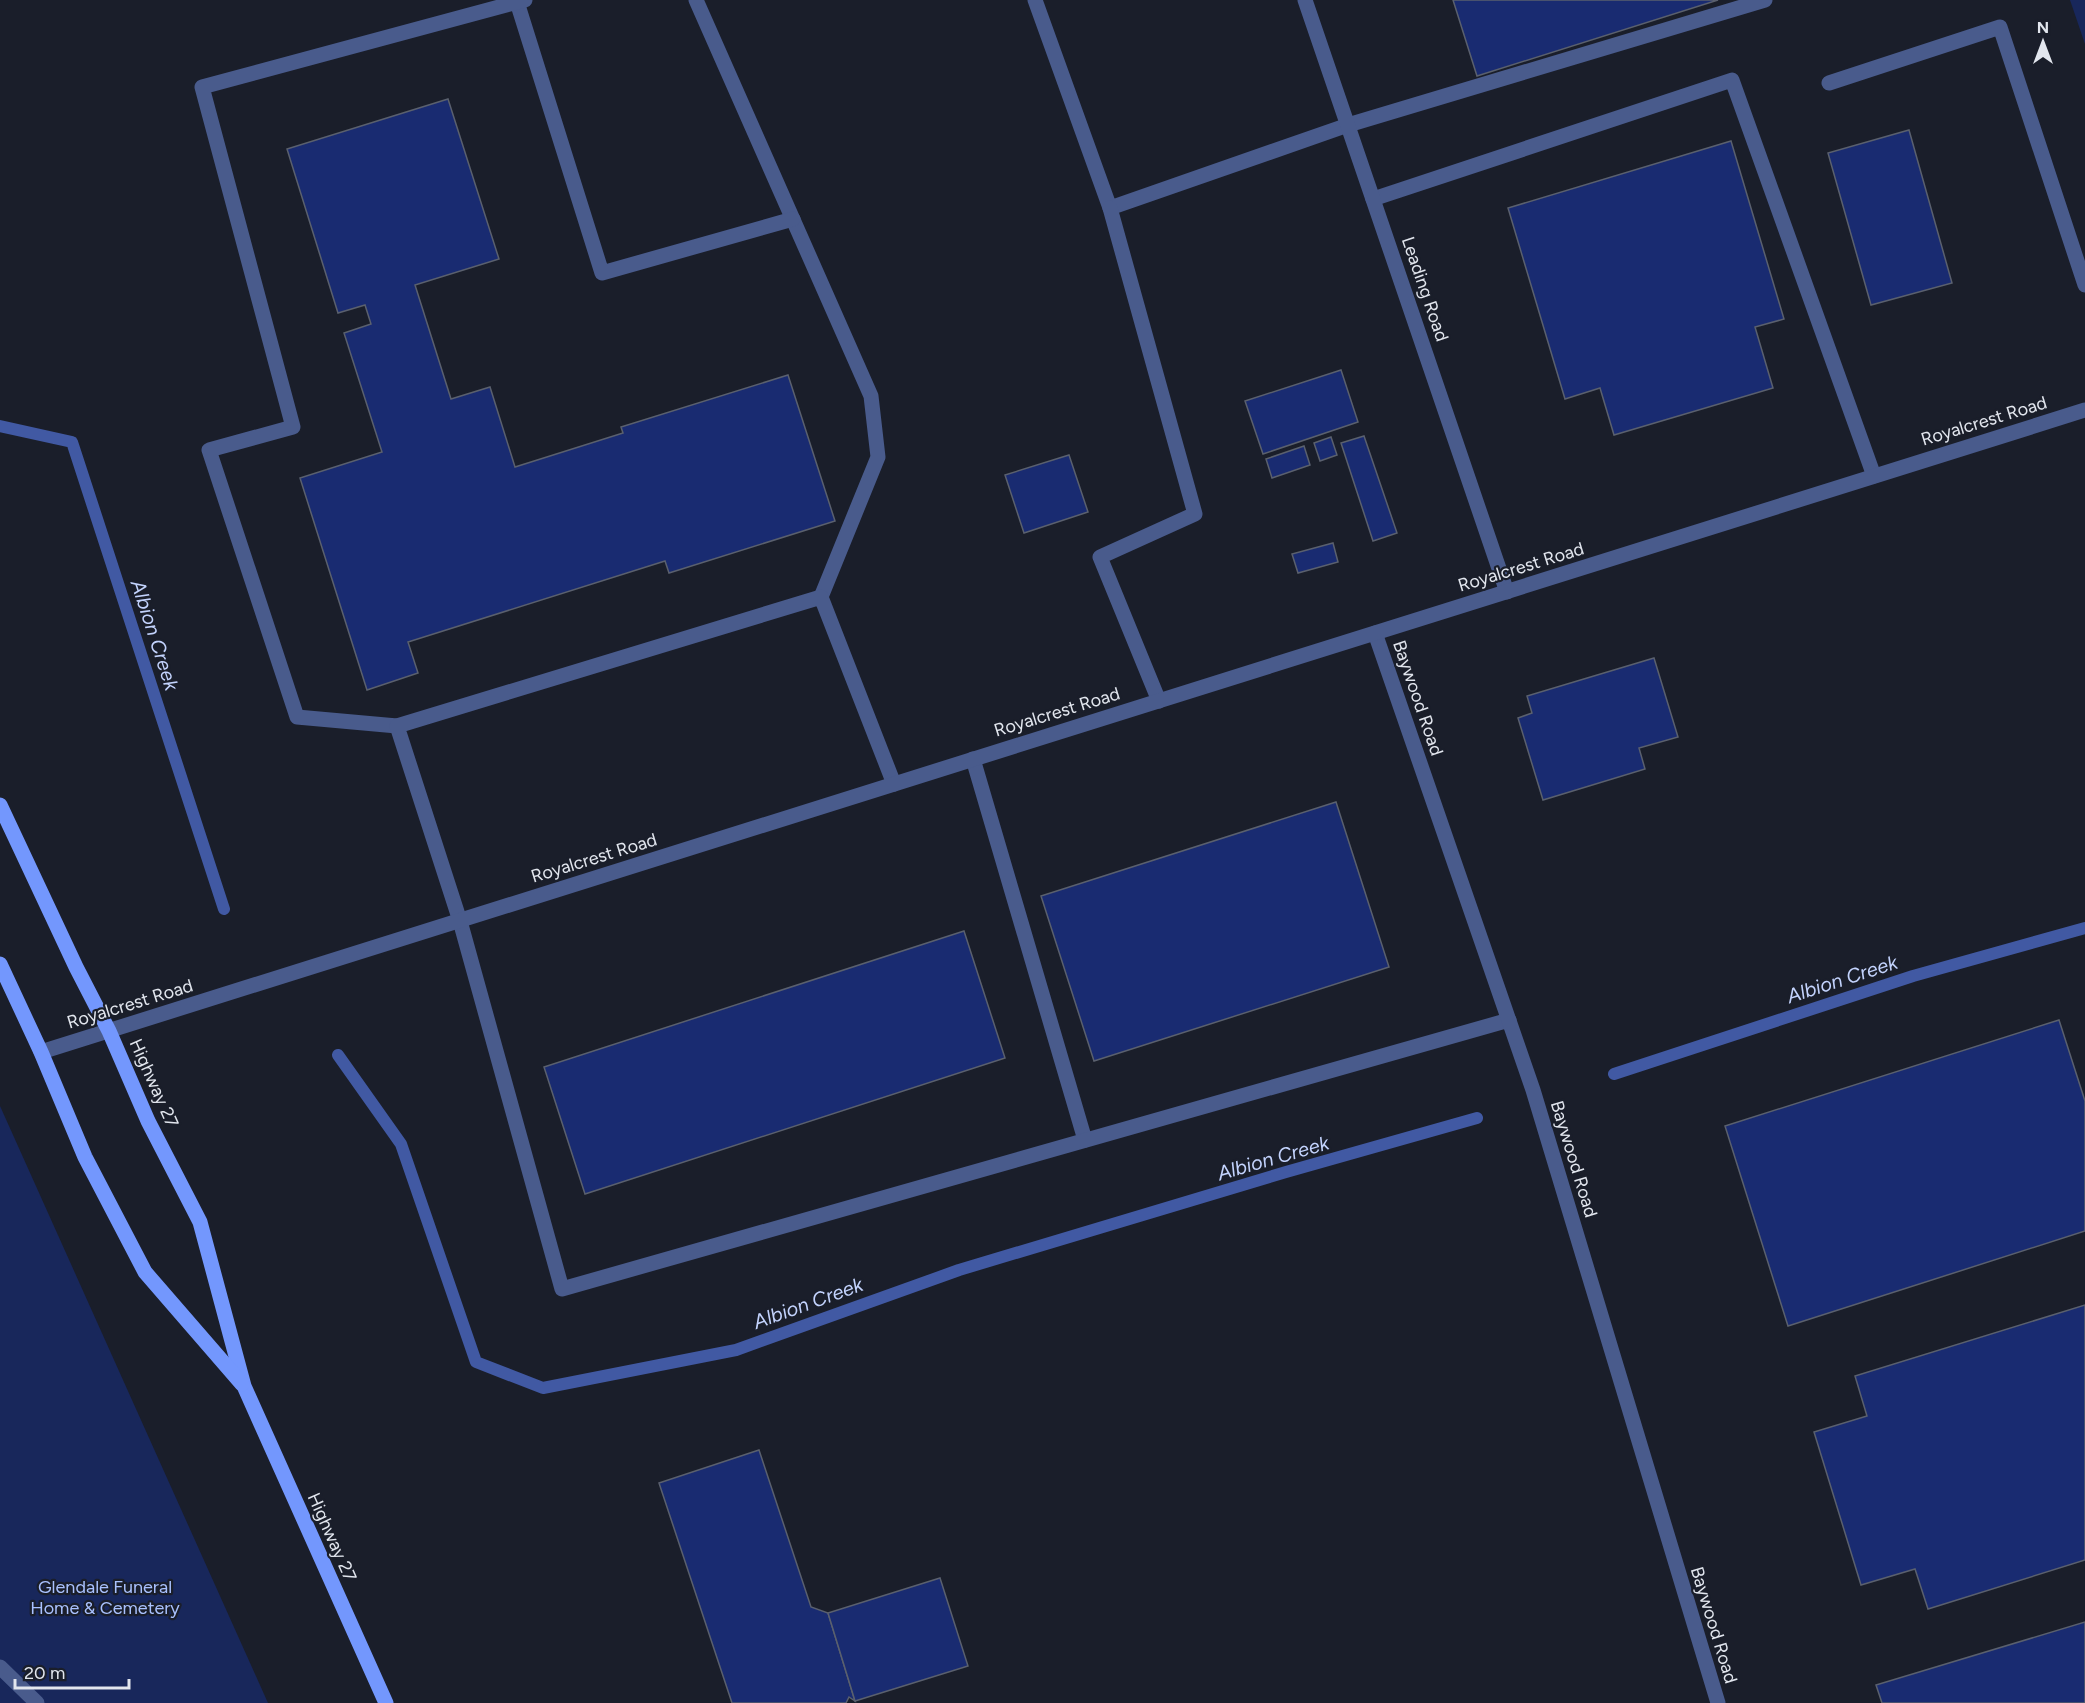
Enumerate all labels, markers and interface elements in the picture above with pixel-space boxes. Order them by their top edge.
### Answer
north arrow [2013,12,2073,72]
text: N [2037,18,2049,37]
street label: Leading Road [1397,234,1453,344]
street label: Royalcrest Road [1918,391,2050,451]
street label: Royalcrest Road [1455,537,1587,597]
water label: Albion Creek [126,576,185,695]
street label: Baywood Road [1388,637,1448,759]
street label: Royalcrest Road [991,682,1123,742]
street label: Royalcrest Road [528,828,660,888]
water label: Albion Creek [1783,949,1902,1008]
street label: Royalcrest Road [64,974,196,1034]
street label: Highway 27 [125,1035,183,1131]
street label: Baywood Road [1546,1098,1602,1220]
water label: Albion Creek [1213,1130,1333,1186]
water label: Albion Creek [749,1272,867,1334]
street label: Highway 27 [303,1489,361,1585]
street label: Baywood Road [1686,1564,1742,1686]
park label: Glendale Funeral Home & Cemetery [30,1576,180,1619]
scale bar [15,1652,129,1690]
text: 20 m [24,1662,65,1684]

